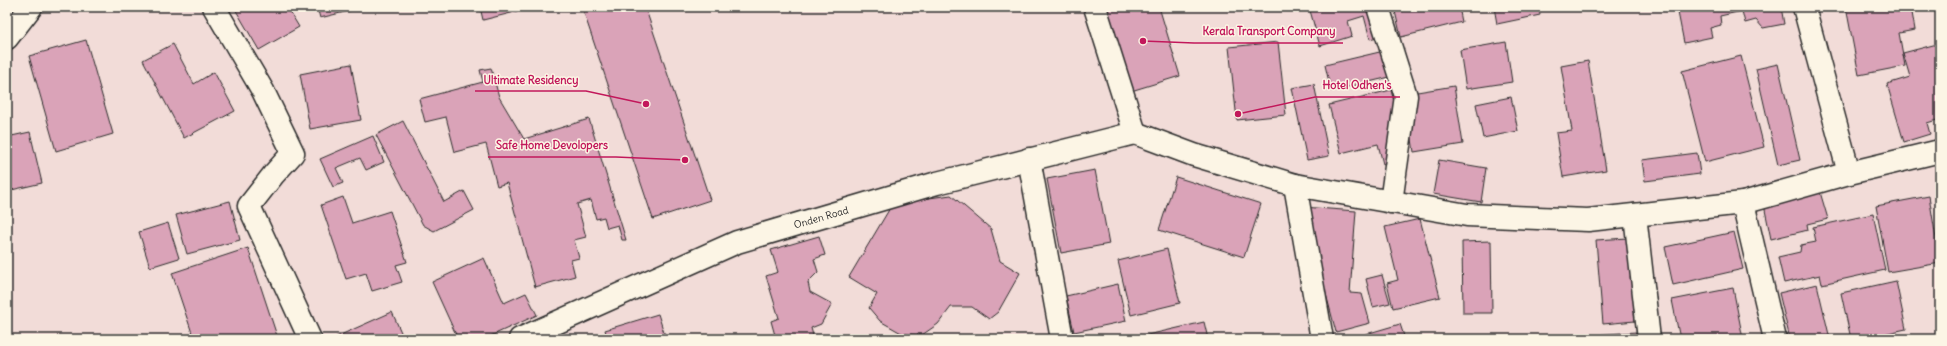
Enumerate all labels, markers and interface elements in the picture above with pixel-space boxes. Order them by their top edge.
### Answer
callout: Kerala Transport Company [1194,20,1343,43]
text: Kerala Transport Company [1203,24,1335,39]
callout: Ultimate Residency [475,68,586,91]
text: Ultimate Residency [484,73,578,88]
callout: Hotel Odhen's [1315,74,1400,97]
text: Hotel Odhen's [1322,78,1392,92]
callout: Safe Home Devolopers [488,134,616,157]
text: Safe Home Devolopers [496,138,608,153]
street label: Onden Road [792,203,850,231]

